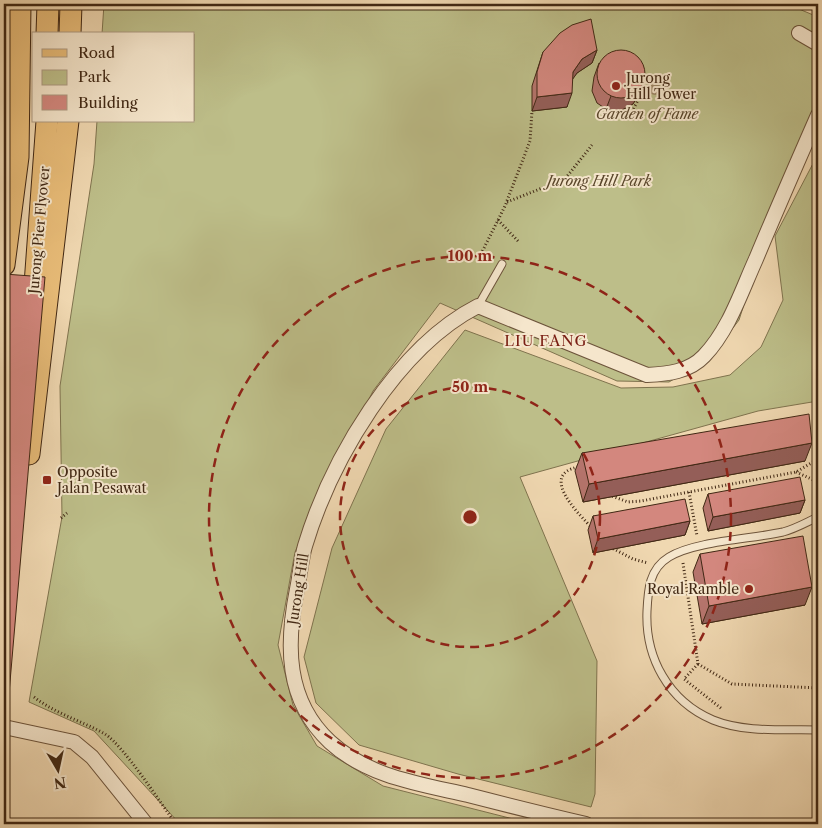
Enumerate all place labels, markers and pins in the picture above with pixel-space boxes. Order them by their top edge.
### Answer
place label: Jurong Hill Tower [624,69,696,103]
marker: Jurong Hill Tower [610,80,622,92]
place label: Opposite Jalan Pesawat [55,463,147,497]
marker: Opposite Jalan Pesawat [41,474,53,486]
centre of rings [461,508,479,526]
place label: Royal Ramble [647,580,739,598]
marker: Royal Ramble [743,583,755,595]

